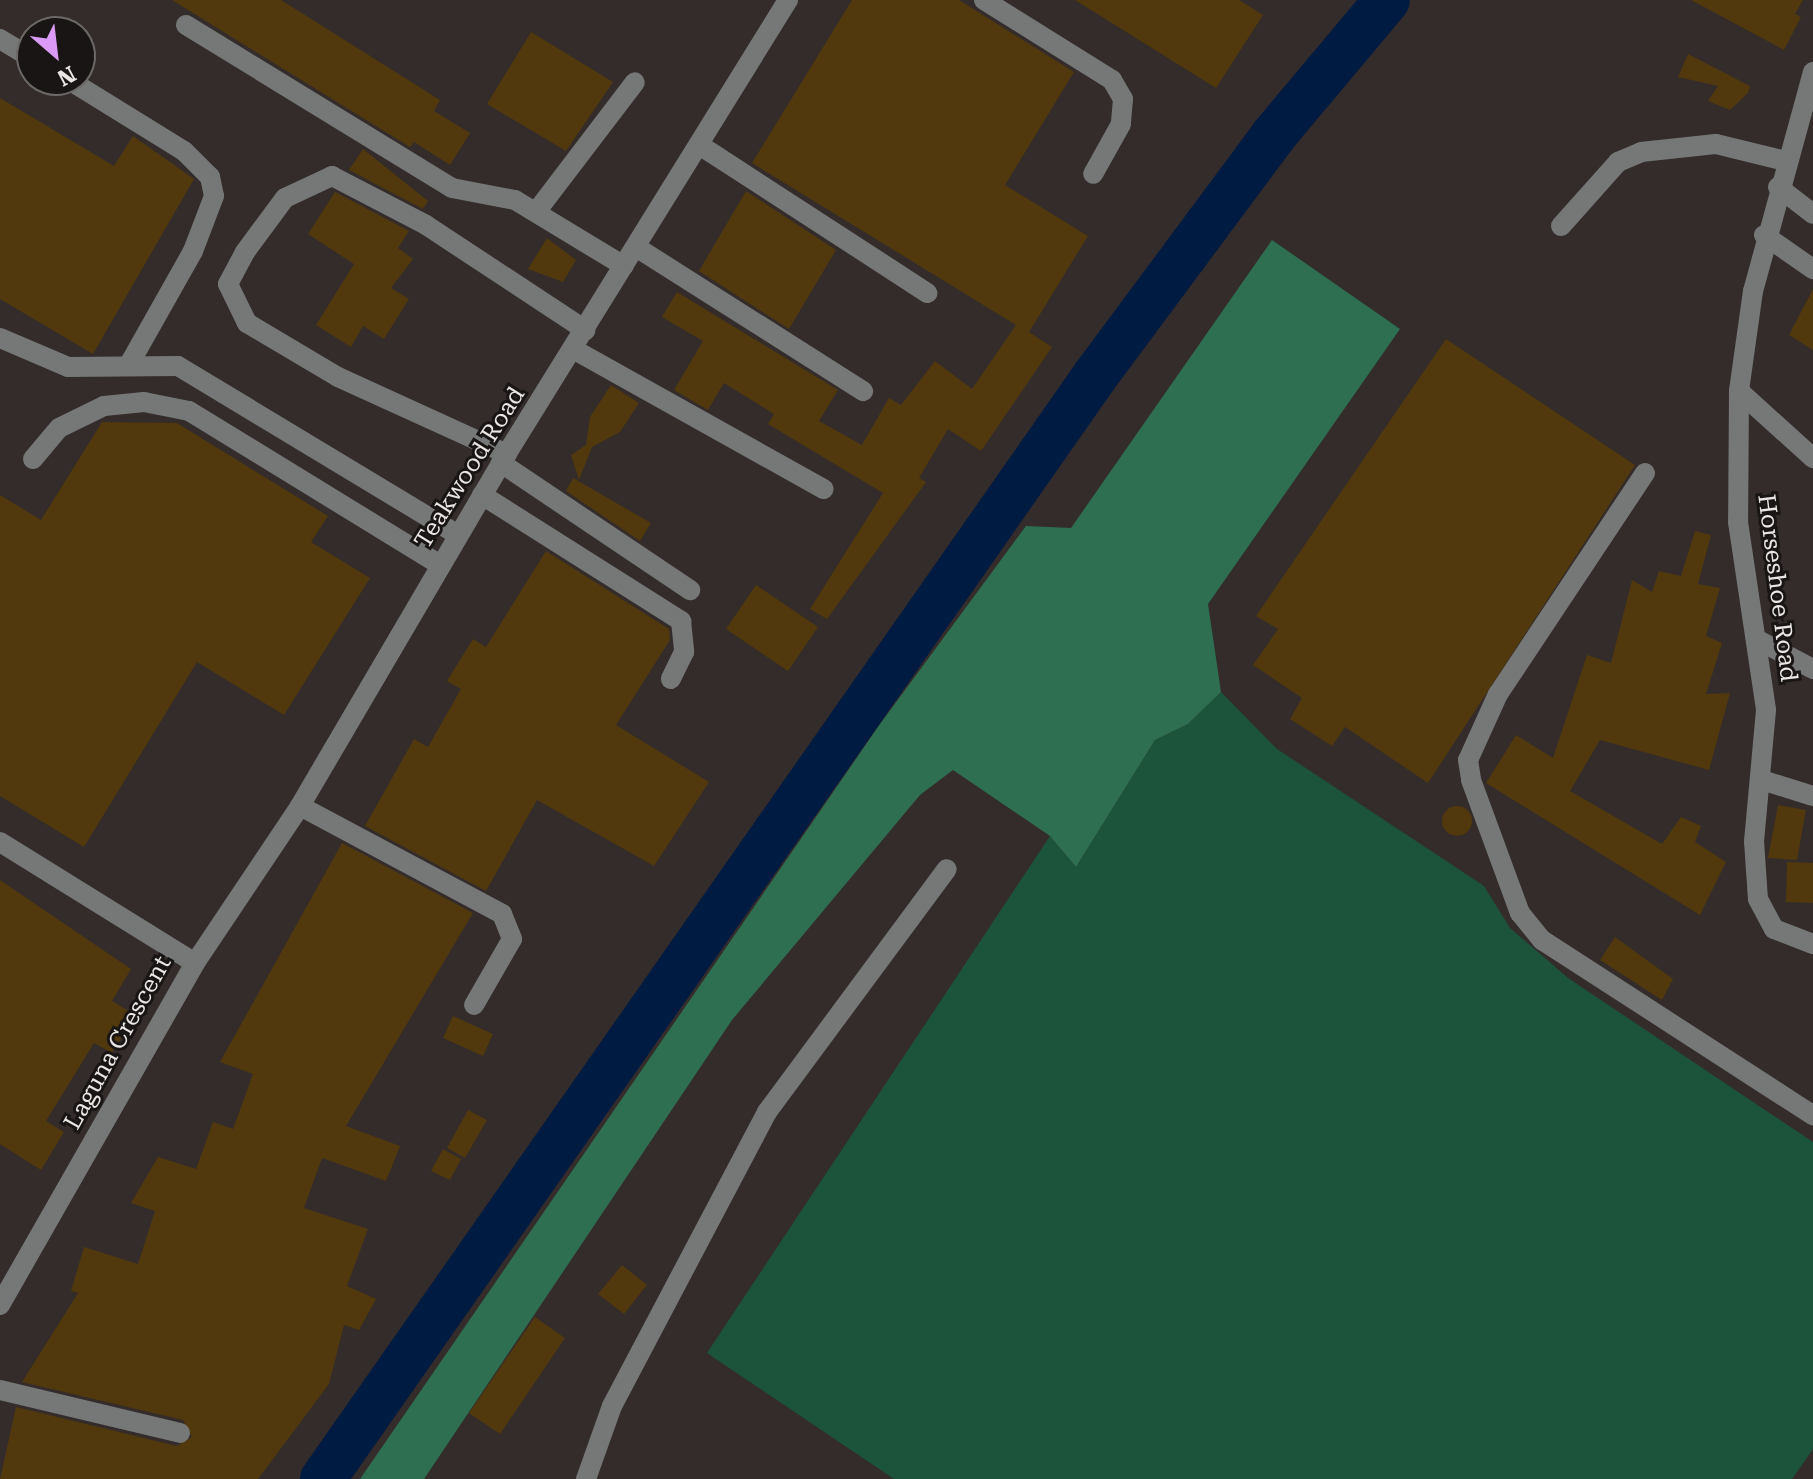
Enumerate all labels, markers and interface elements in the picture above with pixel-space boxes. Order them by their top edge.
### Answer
north arrow [16,16,96,96]
text: N [53,61,80,91]
street label: Teakwood Road [409,382,531,554]
street label: Horseshoe Road [1751,493,1803,683]
street label: Laguna Crescent [58,951,178,1135]

